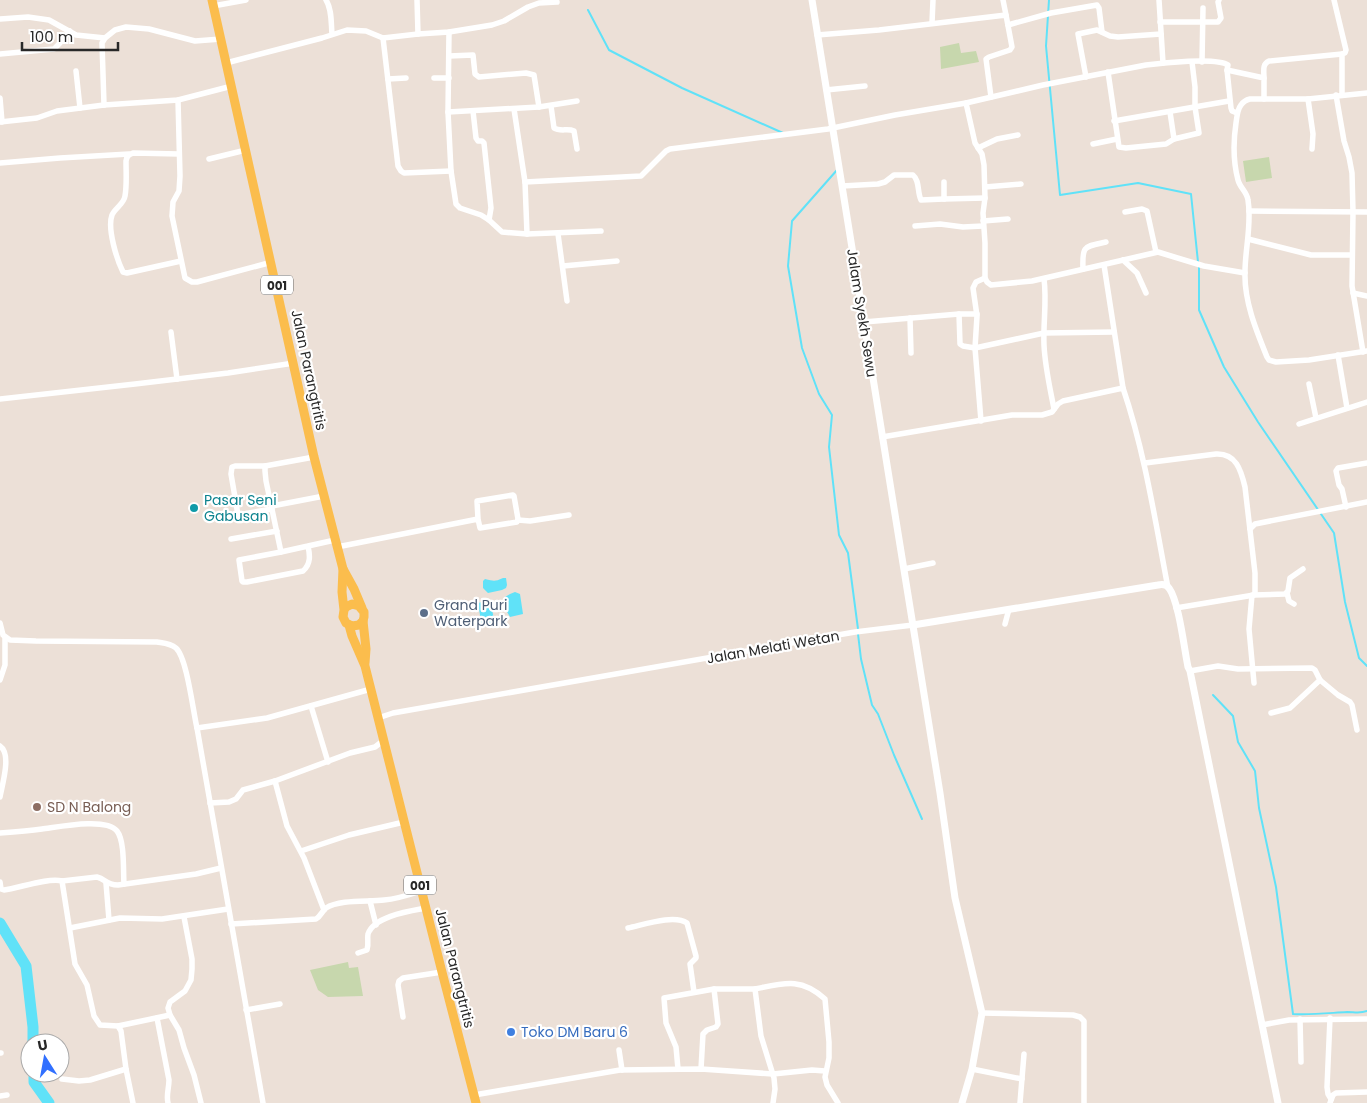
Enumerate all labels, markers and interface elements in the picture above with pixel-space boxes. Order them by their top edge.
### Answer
scale bar [22,20,119,52]
text: 100 m [30,26,73,47]
street label: Jalam Syekh Sewu [842,247,882,379]
road number: 001 [261,276,293,294]
street label: Jalan Parangtritis [286,308,332,432]
place label: Pasar Seni Gabusan [204,490,277,526]
marker: Pasar Seni Gabusan [188,502,200,514]
place label: Grand Puri Waterpark [434,595,508,631]
marker: Grand Puri Waterpark [418,607,430,619]
street label: Jalan Melati Wetan [705,625,841,669]
place label: SD N Balong [47,797,131,817]
marker: SD N Balong [31,801,43,813]
road number: 001 [404,876,436,894]
street label: Jalan Parangtritis [430,906,480,1030]
place label: Toko DM Baru 6 [521,1022,628,1042]
marker: Toko DM Baru 6 [505,1026,517,1038]
north arrow [20,1033,70,1083]
text: U [36,1034,49,1056]

